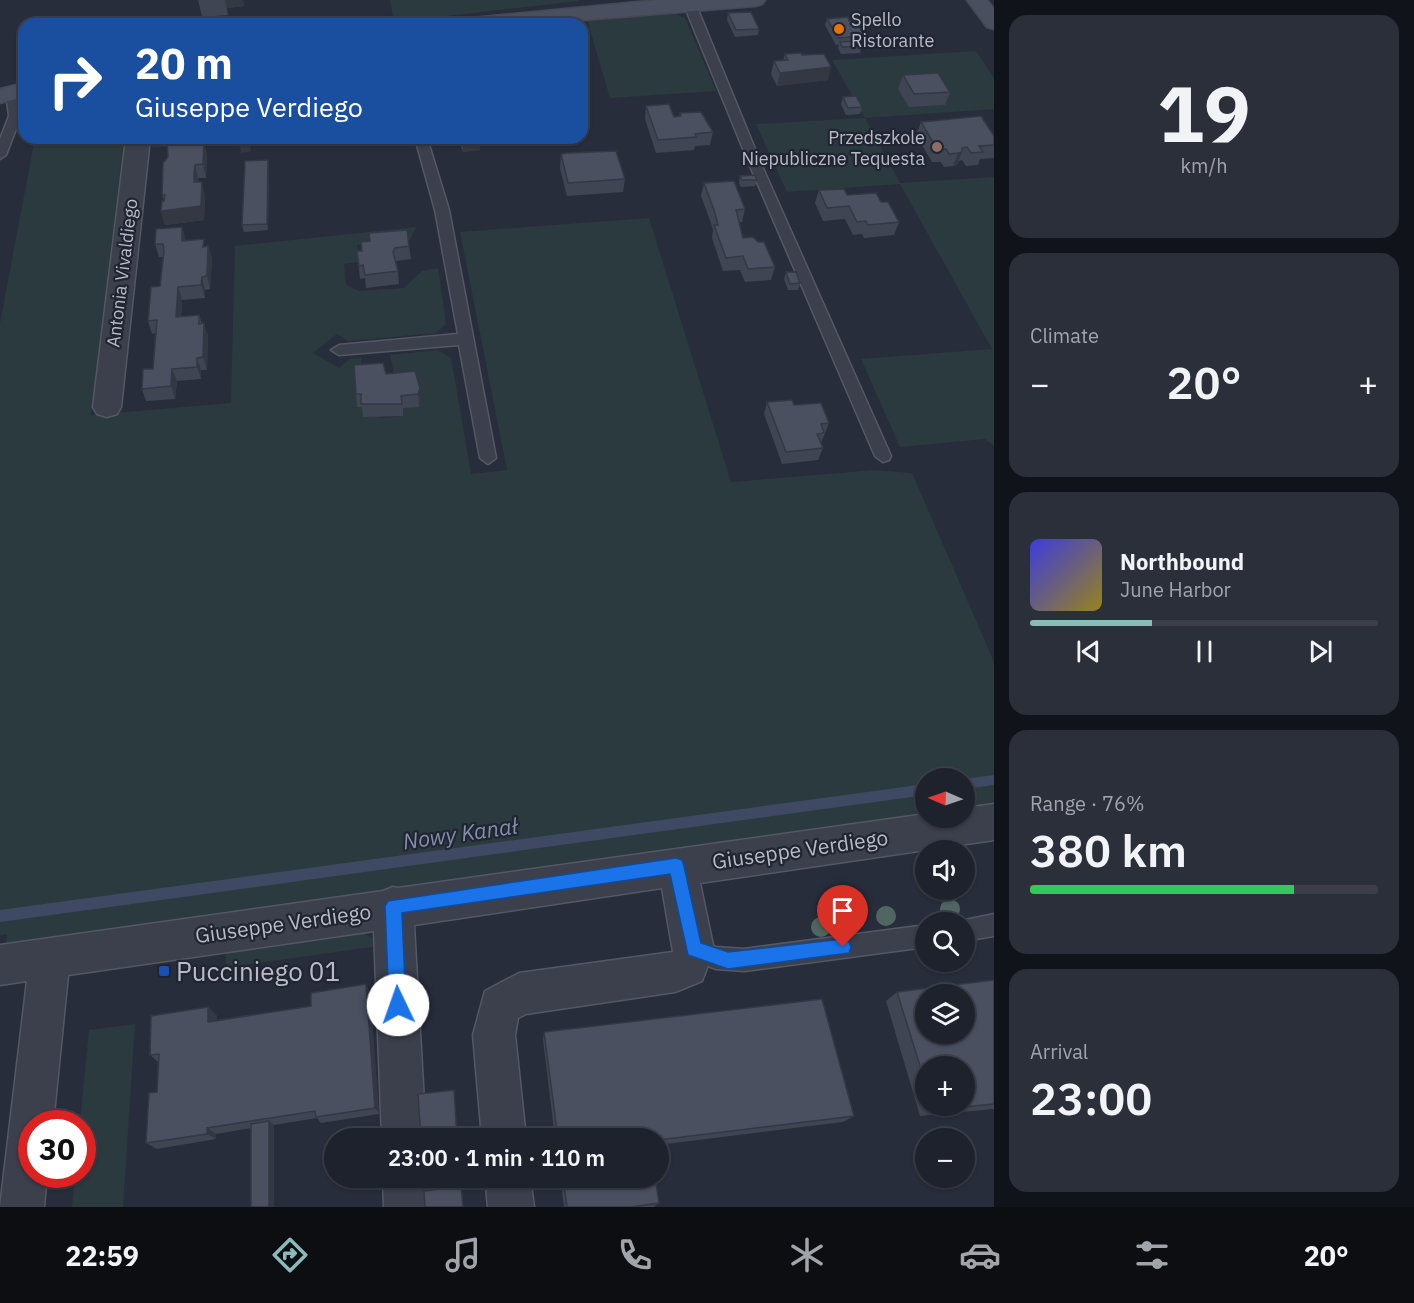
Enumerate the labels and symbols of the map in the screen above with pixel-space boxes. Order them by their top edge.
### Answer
place label: Spello Ristorante [851,8,935,52]
marker: Spello Ristorante [832,22,846,36]
place label: Przedszkole Niepubliczne Tequesta [742,126,925,170]
marker: Przedszkole Niepubliczne Tequesta [930,140,944,154]
street label: Antonia Vivaldiego [101,197,143,349]
north arrow [915,768,975,828]
water label: Nowy Kanał [401,810,520,855]
street label: Giuseppe Verdiego [710,823,890,875]
pin [817,885,868,947]
street label: Giuseppe Verdiego [193,897,373,949]
place label: Pucciniego 01 [176,954,340,988]
marker: Pucciniego 01 [157,964,171,978]
position arrow [366,973,430,1037]
speed limit sign: 30 [18,1110,96,1188]

